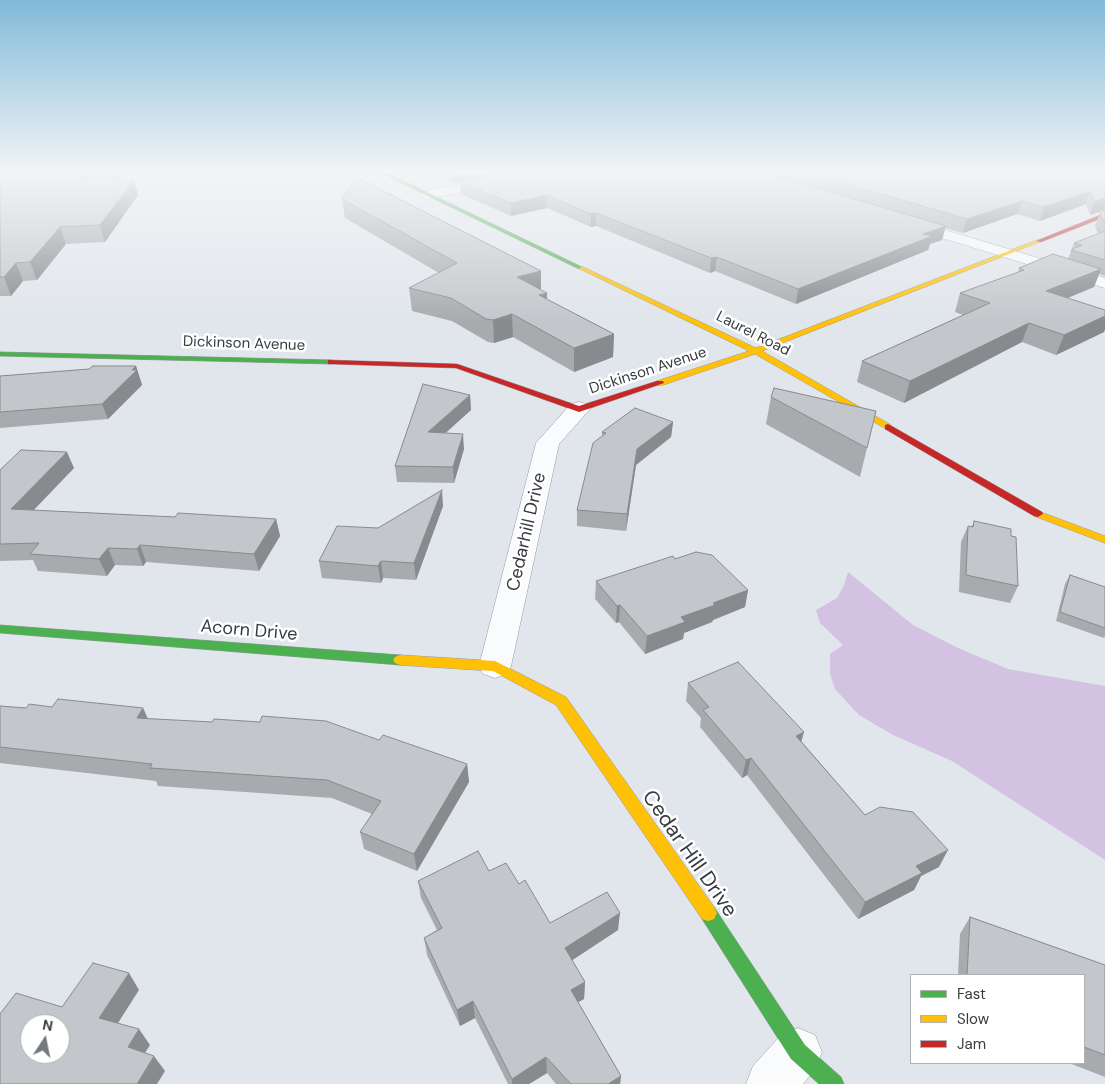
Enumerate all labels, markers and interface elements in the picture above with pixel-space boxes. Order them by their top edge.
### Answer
street label: Laurel Road [713,308,793,360]
street label: Dickinson Avenue [183,333,305,355]
street label: Dickinson Avenue [587,344,709,398]
street label: Cedarhill Drive [503,471,551,593]
street label: Acorn Drive [200,616,298,646]
street label: Cedar Hill Drive [636,786,742,922]
legend [910,974,1085,1064]
text: Fast [957,984,986,1004]
text: Slow [957,1009,989,1029]
north arrow [20,1014,70,1064]
text: N [41,1015,54,1035]
text: Jam [957,1034,986,1054]

